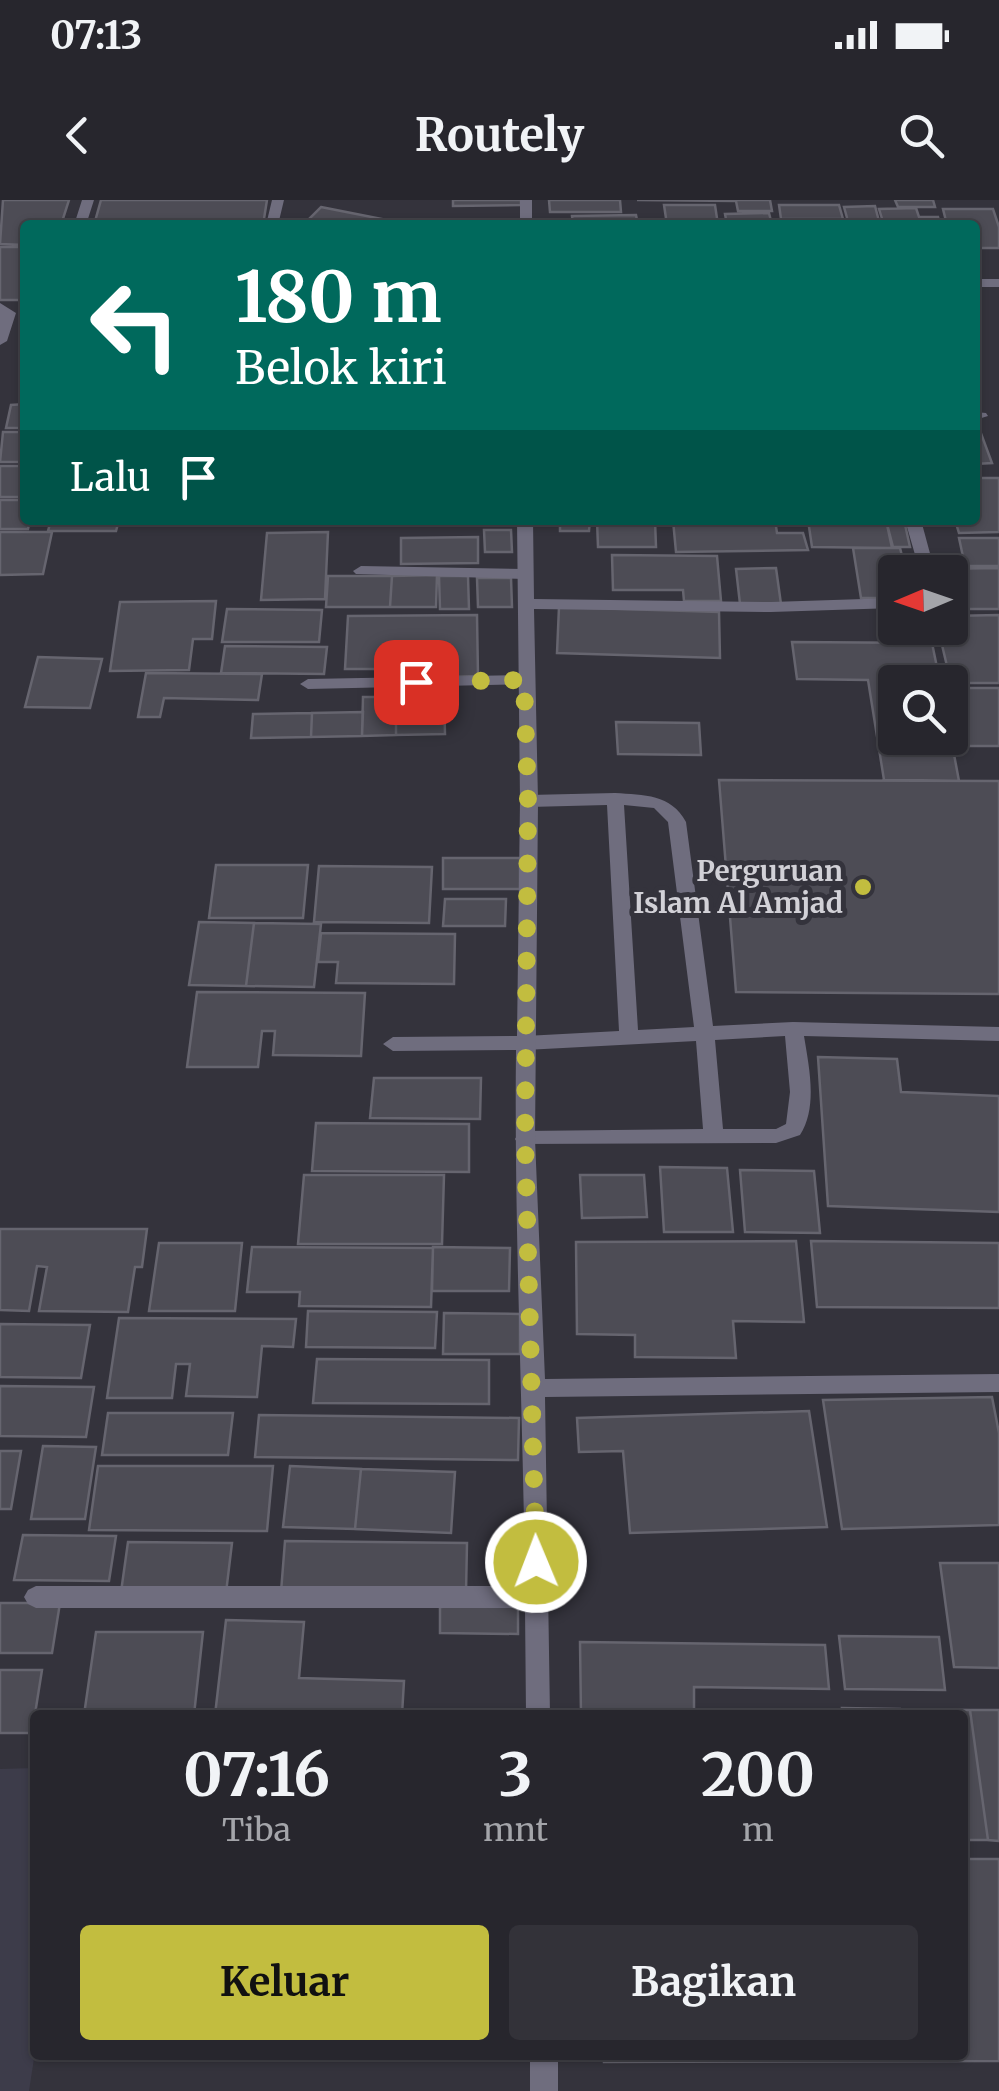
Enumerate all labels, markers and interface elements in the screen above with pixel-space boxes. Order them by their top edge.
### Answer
text: 07:13 [50,12,142,59]
text: Routely [415,107,584,163]
icon: back [50,108,105,163]
icon: search [894,108,949,163]
text: 180 m [235,253,442,341]
icon: left [70,260,200,390]
text: Belok kiri [235,340,447,396]
icon: arrive [171,450,226,505]
text: Lalu [70,454,151,501]
north arrow [878,555,968,645]
map controls [878,555,968,755]
pin [374,640,459,725]
icon: arrive [389,655,444,710]
button: search [878,665,968,755]
place label: Perguruan Islam Al Amjad [633,853,843,921]
marker: Perguruan Islam Al Amjad [852,876,874,898]
position arrow [484,1510,588,1614]
text: 07:16 [183,1737,330,1812]
text: 3 [498,1737,533,1812]
text: 200 [701,1737,815,1812]
text: Tiba [222,1810,291,1850]
text: mnt [483,1810,548,1850]
text: m [742,1810,774,1850]
button: Keluar [80,1925,489,2040]
button: Bagikan [509,1925,918,2040]

